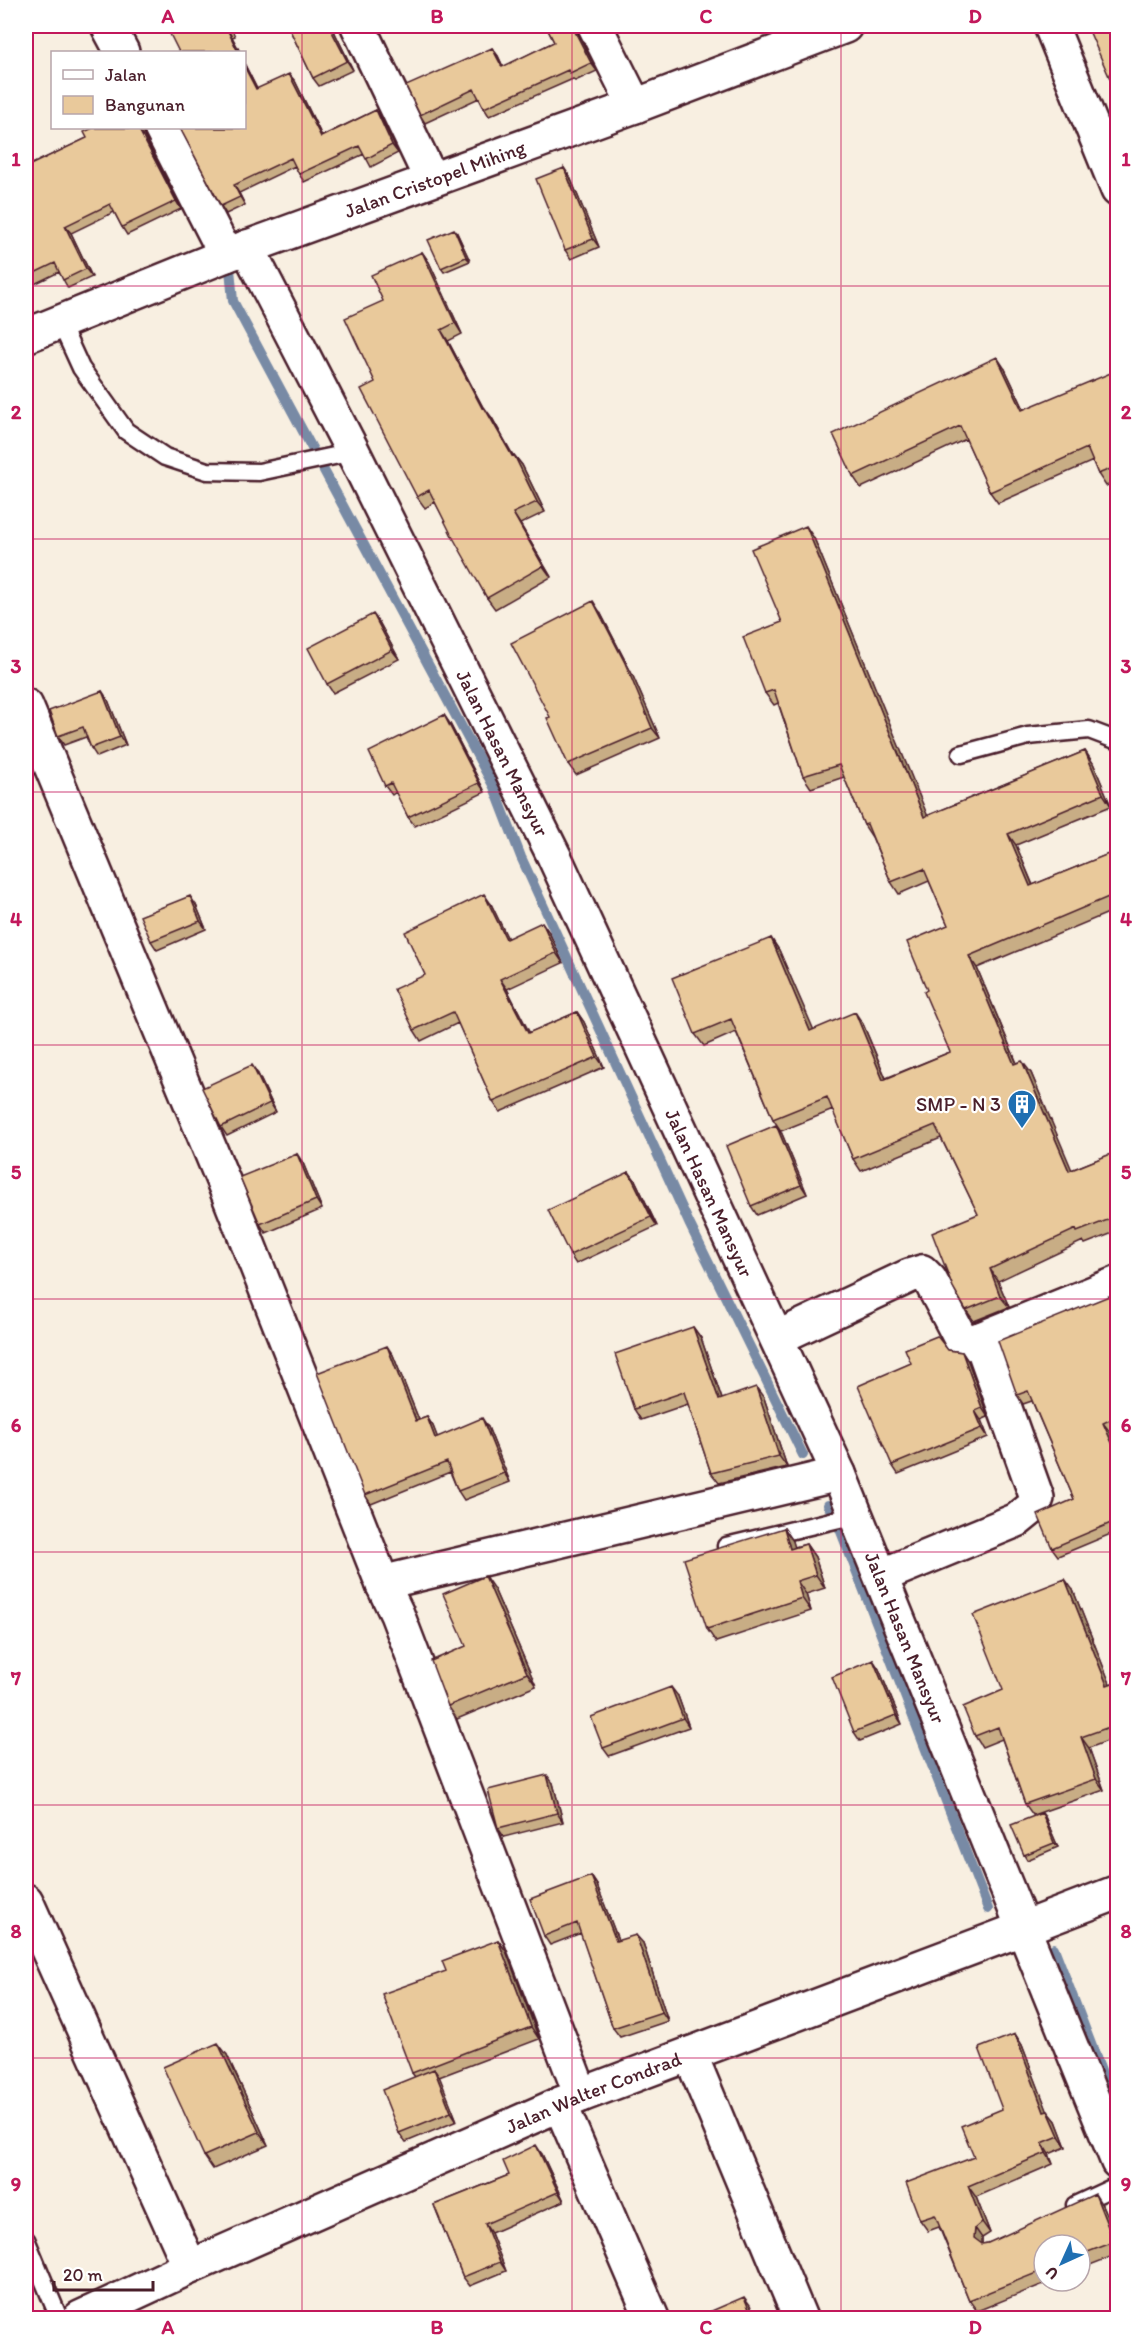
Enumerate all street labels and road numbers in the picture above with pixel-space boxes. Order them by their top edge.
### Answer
street label: Jalan Cristopel Mihing [341,135,529,223]
street label: Jalan Hasan Mansyur [451,666,554,841]
street label: Jalan Hasan Mansyur [660,1105,759,1281]
street label: Jalan Hasan Mansyur [860,1548,951,1727]
street label: Jalan Walter Condrad [502,2046,685,2139]

